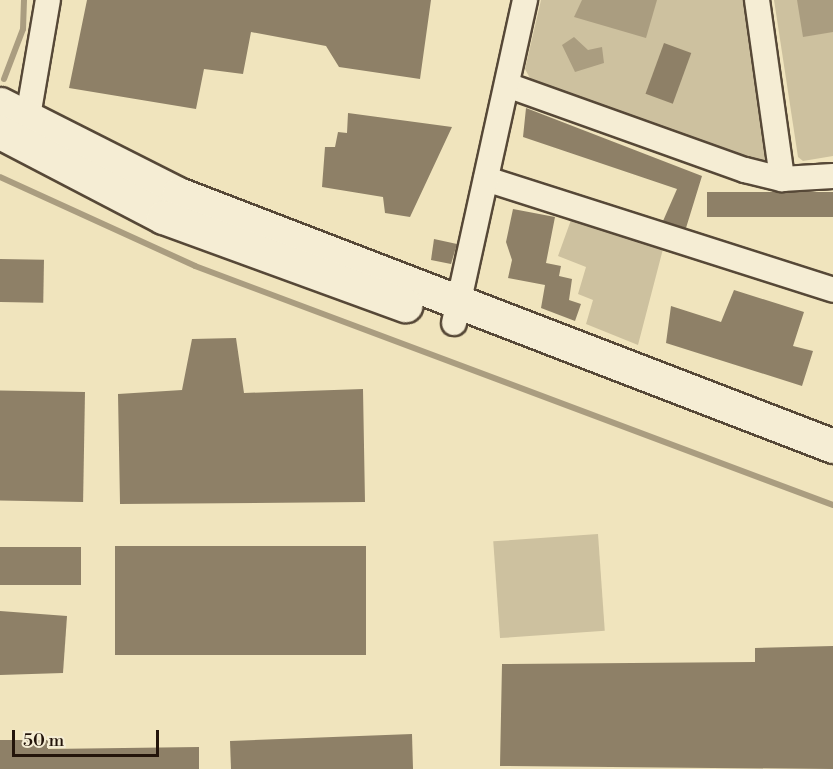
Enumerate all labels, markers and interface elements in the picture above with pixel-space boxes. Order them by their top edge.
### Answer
scale bar [15,718,162,756]
text: 50 m [23,729,64,752]

